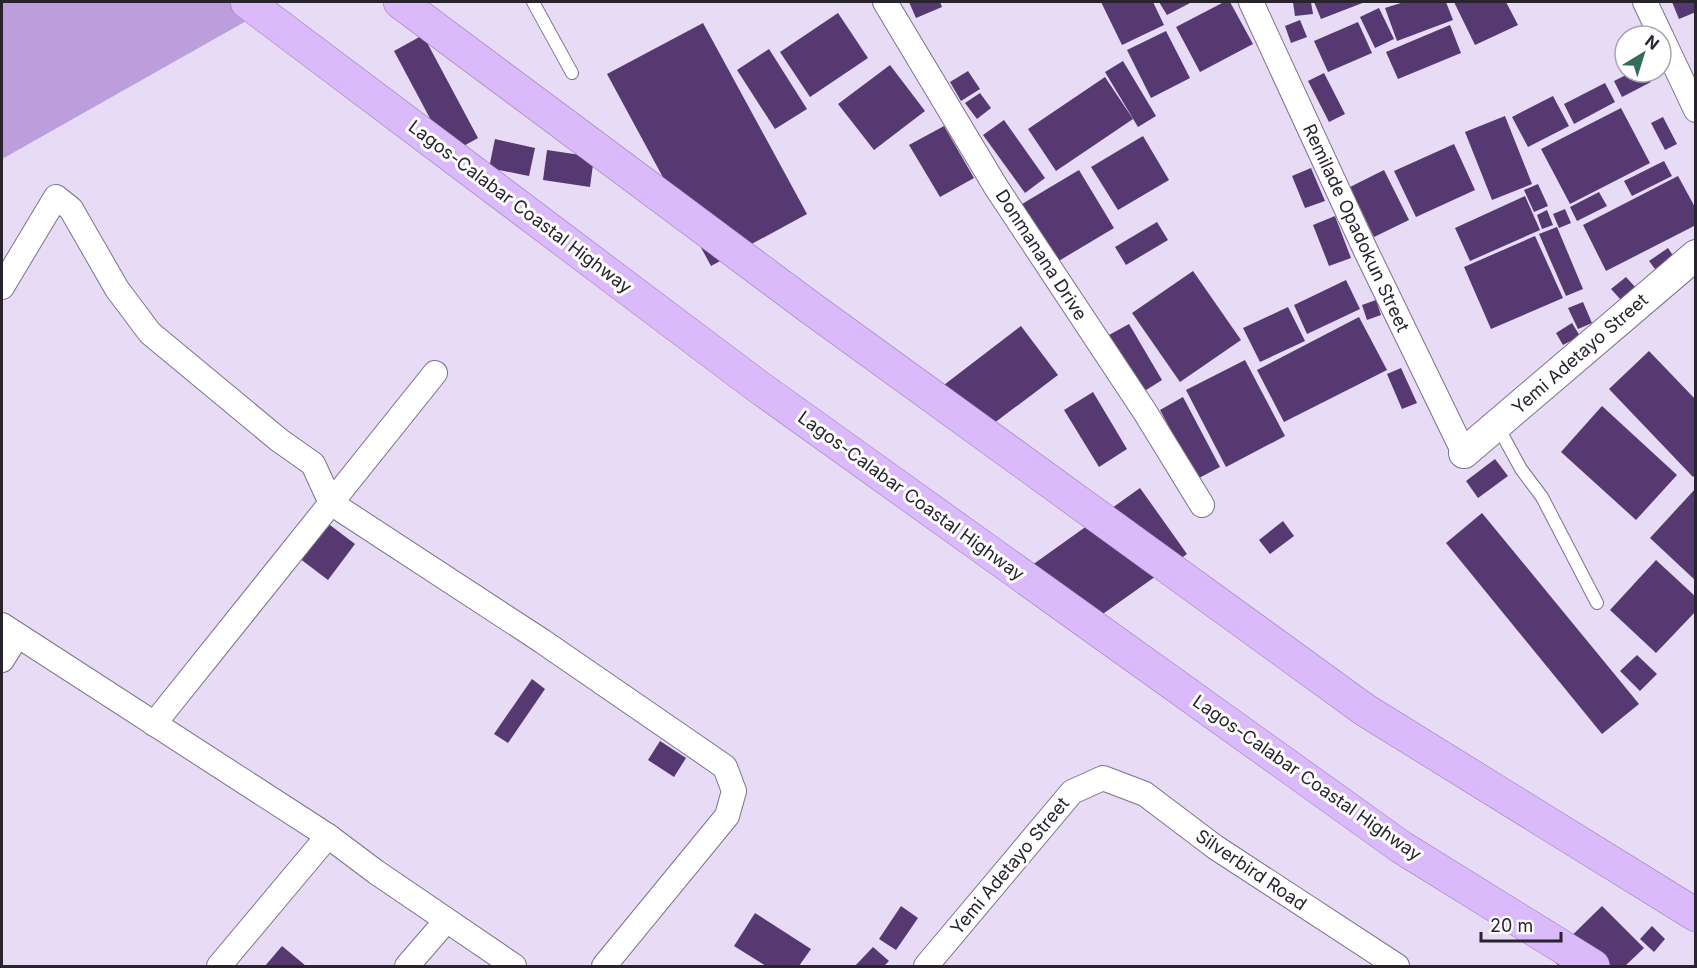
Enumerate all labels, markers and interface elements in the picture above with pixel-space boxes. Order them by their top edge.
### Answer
north arrow [1613,24,1673,84]
text: N [1641,31,1663,54]
street label: Lagos-Calabar Coastal Highway [405,116,636,297]
street label: Remilade Opadokun Street [1299,121,1414,335]
street label: Donmanana Drive [991,185,1091,324]
street label: Yemi Adetayo Street [1508,289,1652,418]
street label: Lagos-Calabar Coastal Highway [794,407,1028,585]
street label: Lagos-Calabar Coastal Highway [1189,690,1426,865]
street label: Yemi Adetayo Street [946,793,1073,939]
street label: Silverbird Road [1192,825,1311,914]
scale bar [1481,905,1560,943]
text: 20 m [1490,915,1533,936]

